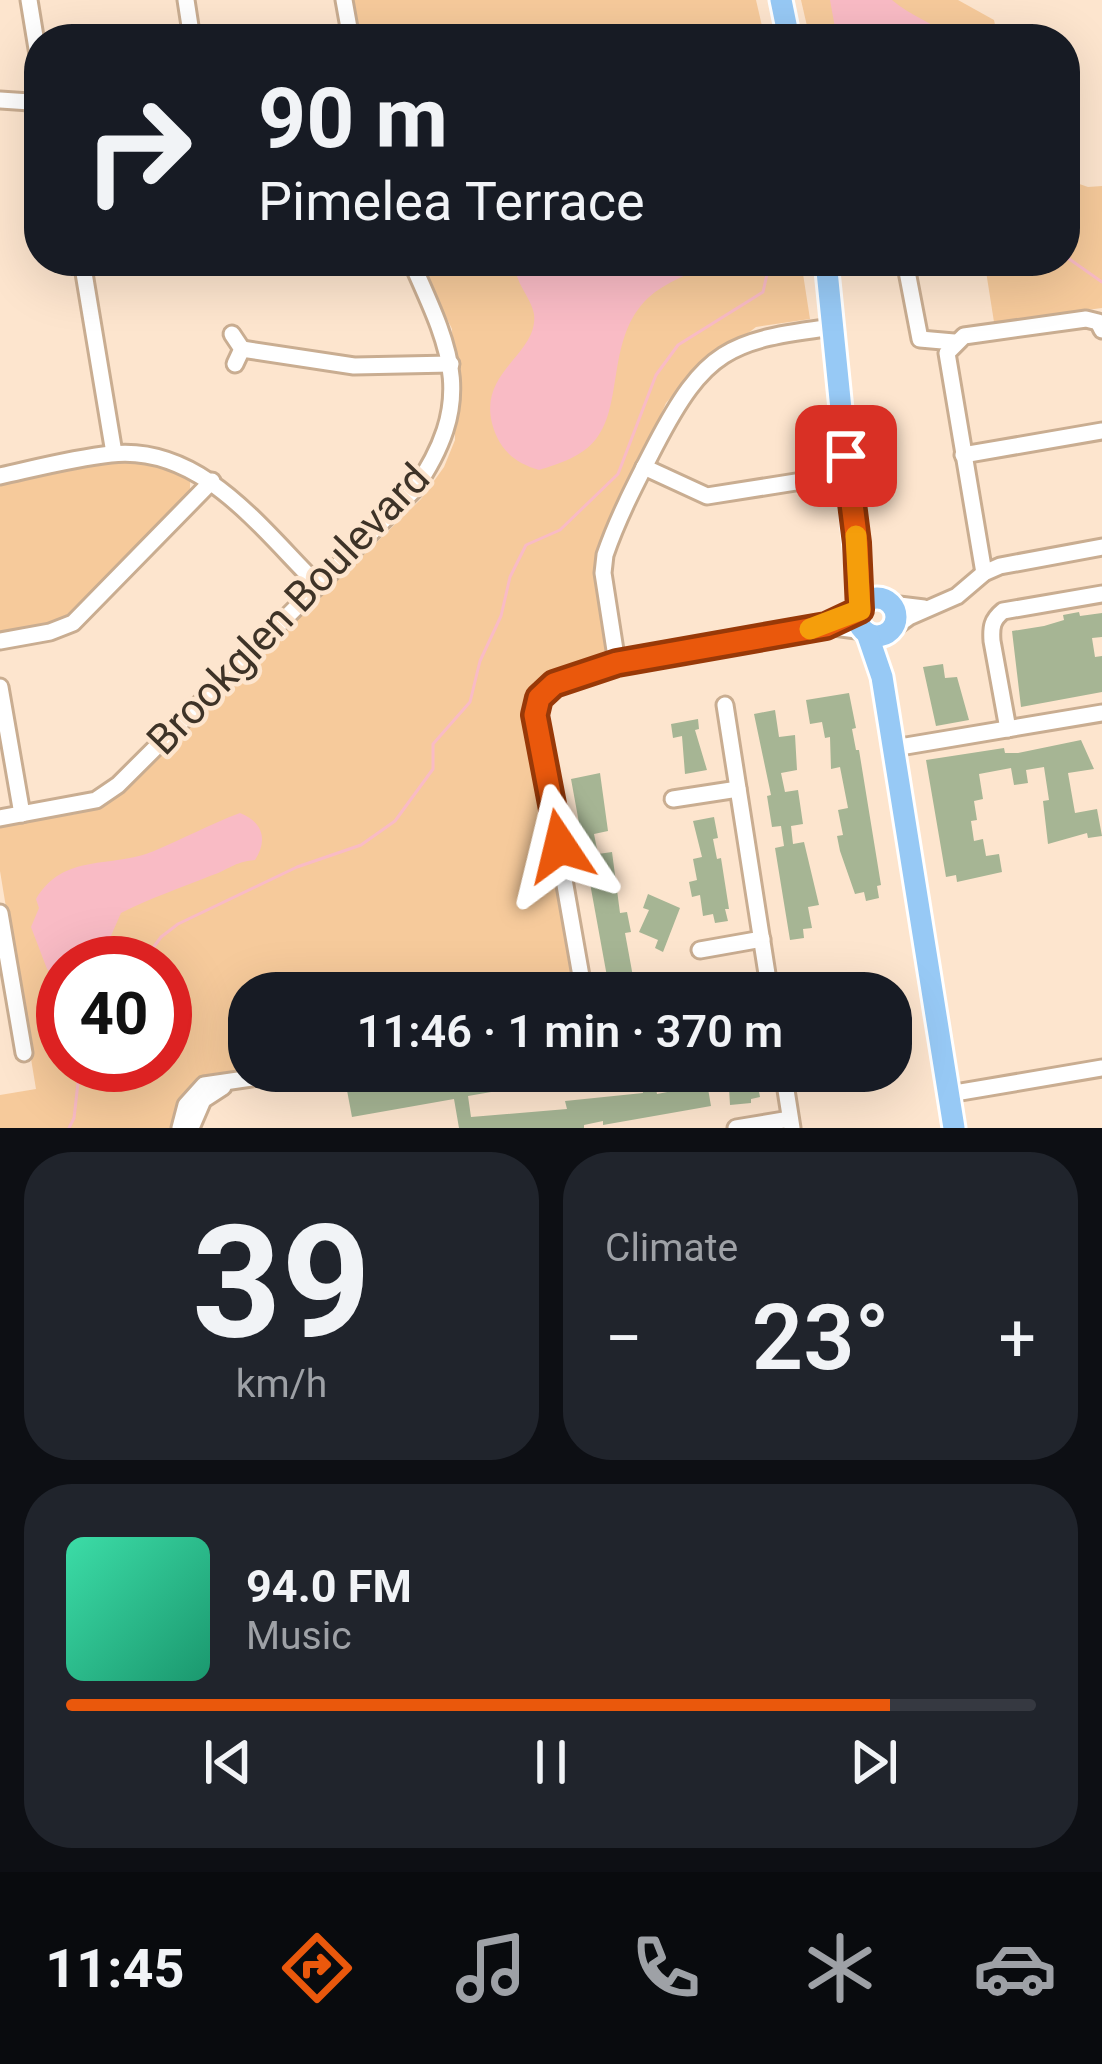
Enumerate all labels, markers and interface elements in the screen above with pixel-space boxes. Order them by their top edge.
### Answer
text: 90 m [258,69,448,168]
icon: right [60,72,216,228]
text: Pimelea Terrace [258,170,645,233]
pin [795,405,897,507]
icon: arrive [813,423,879,489]
street label: Brookglen Boulevard [137,454,439,764]
position arrow [497,783,623,909]
speed limit sign: 40 [36,936,192,1092]
text: 11:46 · 1 min · 370 m [357,1005,783,1058]
text: 39 [192,1191,371,1374]
text: Climate [605,1225,738,1271]
text: 23° [752,1286,889,1391]
text: − [605,1300,643,1377]
text: + [999,1300,1036,1377]
text: km/h [236,1361,327,1407]
text: 94.0 FM [246,1560,412,1613]
text: Music [246,1613,352,1659]
icon: previous [195,1729,261,1795]
icon: pause [518,1729,584,1795]
icon: next [841,1729,907,1795]
icon: directions [275,1926,359,2010]
icon: music [449,1926,533,2010]
icon: phone [624,1926,708,2010]
icon: climate [798,1926,882,2010]
icon: car [973,1926,1057,2010]
text: 11:45 [45,1937,184,2000]

